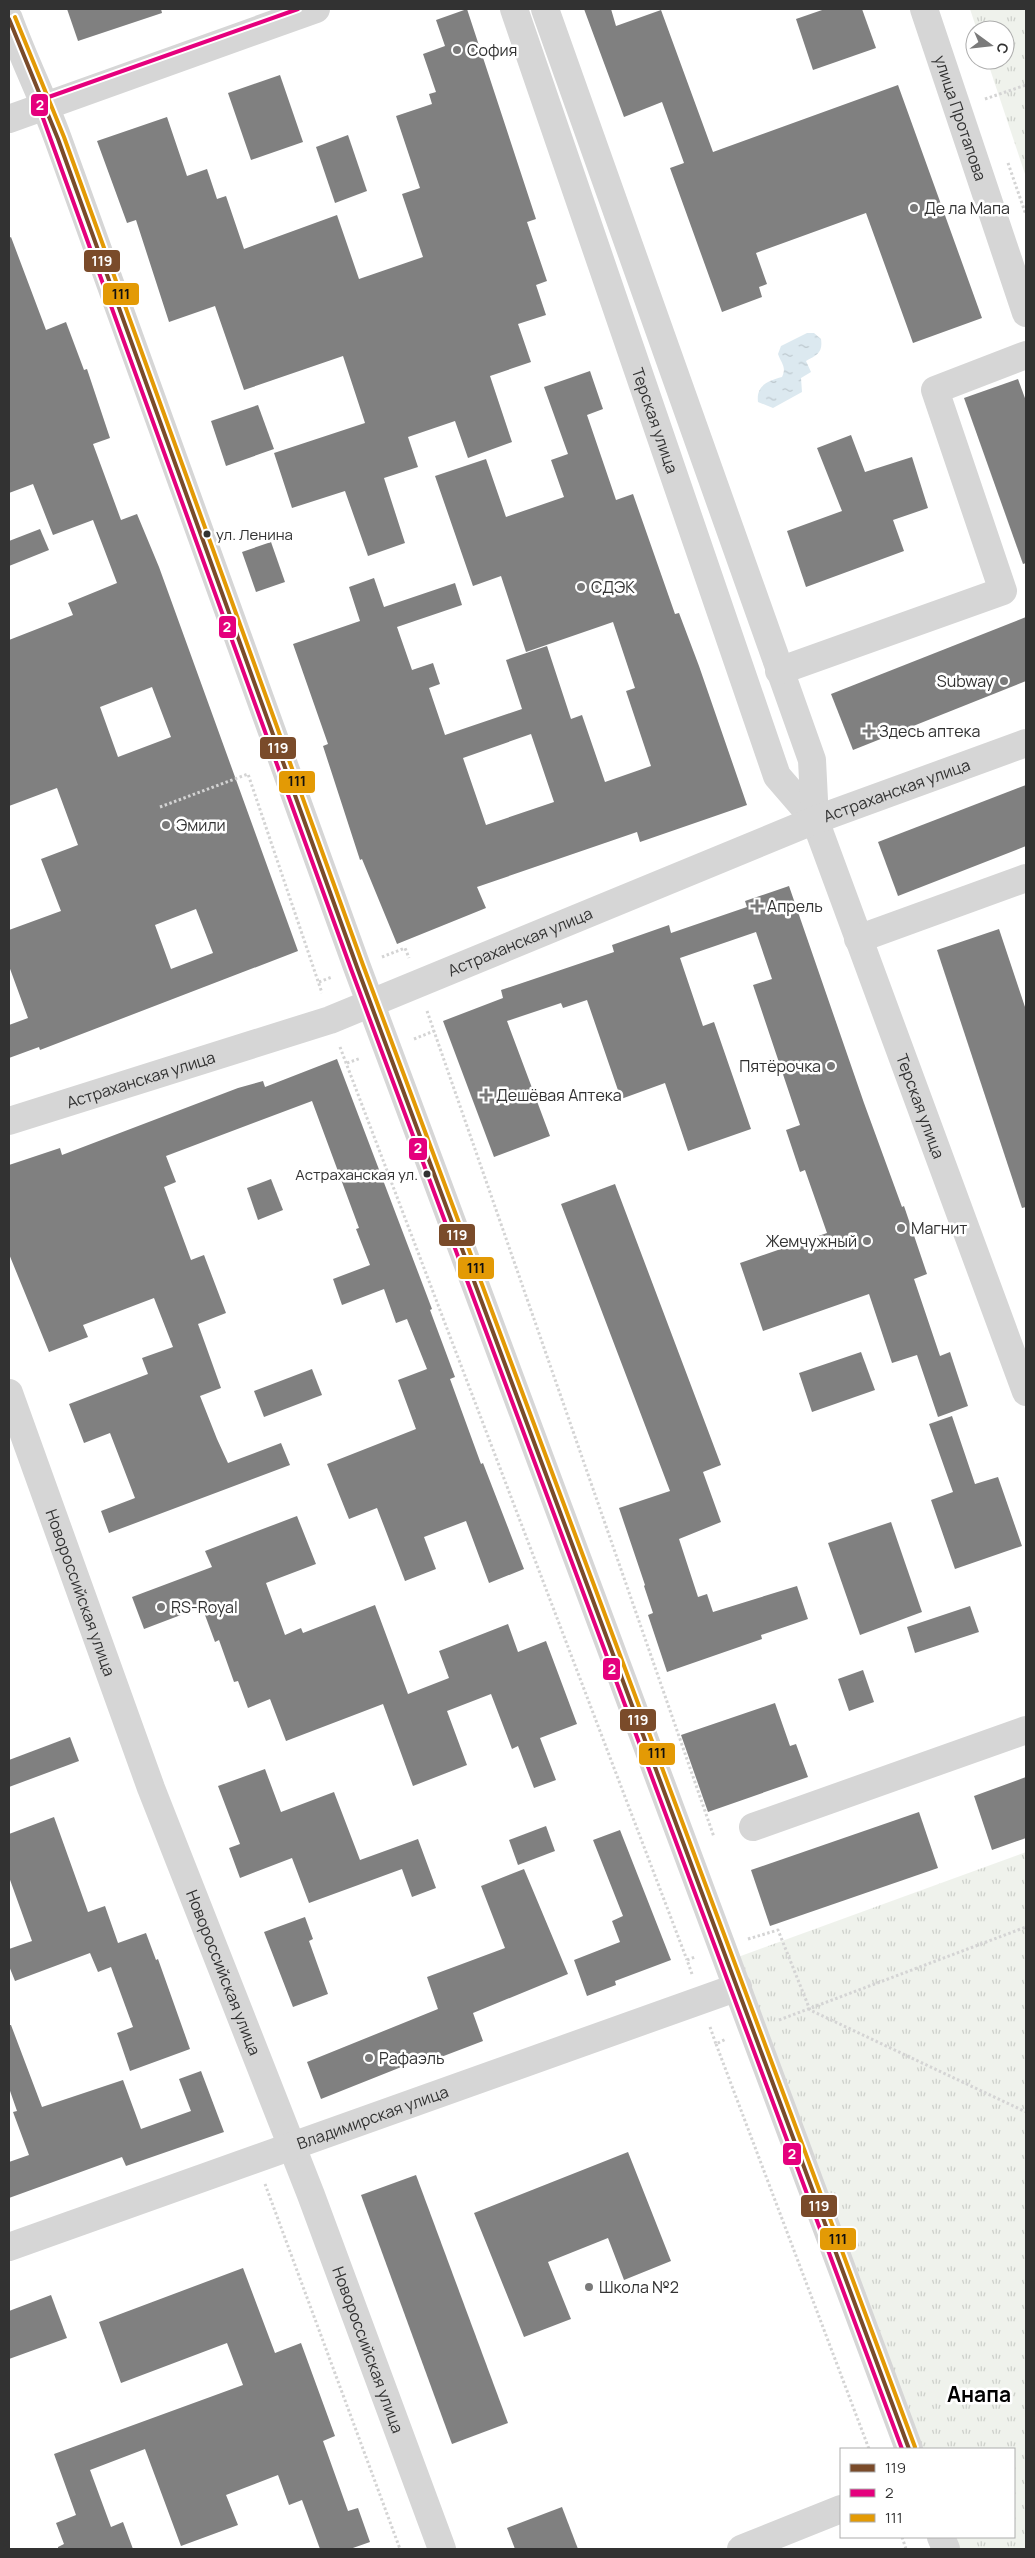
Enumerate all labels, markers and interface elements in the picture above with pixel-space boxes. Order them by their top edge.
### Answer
north arrow [965,20,1015,70]
place label: София [467,39,517,61]
text: С [993,41,1014,56]
marker: София [451,44,463,56]
street label: улица Протапова [929,52,992,184]
line badge: 2 [30,93,49,117]
text: 2 [36,95,44,114]
place label: Де ла Мапа [924,197,1010,219]
marker: Де ла Мапа [908,202,920,214]
line badge: 119 [83,249,121,273]
text: 119 [92,251,112,270]
line badge: 111 [102,282,140,306]
text: 111 [112,284,130,303]
street label: Терская улица [627,365,683,476]
place label: ул. Ленина [216,524,293,545]
marker: ул. Ленина [202,529,212,539]
place label: СДЭК [591,576,635,598]
marker: СДЭК [575,581,587,593]
line badge: 2 [218,615,237,639]
text: 2 [223,617,231,636]
place label: Subway [937,670,995,692]
marker: Subway [998,675,1010,687]
place label: Здесь аптека [879,720,980,742]
marker: Здесь аптека [863,725,875,737]
line badge: 119 [259,736,297,760]
text: 119 [268,738,288,757]
street label: Астраханская улица [820,753,973,827]
line badge: 111 [278,770,316,794]
text: 111 [288,771,306,790]
place label: Эмили [176,814,226,836]
marker: Эмили [160,819,172,831]
place label: Апрель [767,895,823,917]
marker: Апрель [751,900,763,912]
street label: Астраханская улица [444,902,596,981]
street label: Астраханская улица [64,1046,218,1113]
street label: Терская улица [891,1051,950,1162]
place label: Пятёрочка [739,1055,821,1077]
marker: Пятёрочка [825,1060,837,1072]
place label: Дешёвая Аптека [496,1084,622,1106]
marker: Дешёвая Аптека [480,1089,492,1101]
line badge: 2 [408,1137,428,1161]
text: 2 [414,1138,422,1157]
place label: Астраханская ул. [295,1164,418,1185]
marker: Астраханская ул. [422,1169,432,1179]
place label: Магнит [911,1217,967,1239]
marker: Магнит [895,1222,907,1234]
line badge: 119 [438,1223,476,1247]
text: 119 [447,1225,467,1244]
place label: Жемчужный [765,1230,857,1252]
marker: Жемчужный [861,1235,873,1247]
line badge: 111 [457,1256,495,1280]
text: 111 [467,1258,485,1277]
street label: Новороссийская улица [41,1506,121,1679]
place label: RS-Royal [171,1596,238,1618]
marker: RS-Royal [155,1601,167,1613]
line badge: 2 [602,1657,621,1681]
text: 2 [608,1659,616,1678]
line badge: 119 [619,1708,657,1732]
text: 119 [628,1710,648,1729]
line badge: 111 [638,1742,676,1766]
text: 111 [648,1743,666,1762]
street label: Новороссийская улица [181,1887,266,2058]
place label: Рафаэль [379,2047,445,2069]
marker: Рафаэль [363,2052,375,2064]
street label: Владимирская улица [294,2080,451,2154]
line badge: 2 [782,2142,802,2166]
text: 2 [788,2144,796,2163]
line badge: 119 [800,2194,838,2218]
text: 119 [809,2196,829,2215]
line badge: 111 [819,2227,857,2251]
text: 111 [829,2229,847,2248]
street label: Новороссийская улица [327,2263,409,2436]
place label: Школа №2 [599,2276,679,2298]
marker: Школа №2 [583,2281,595,2293]
district label: Анапа [947,2380,1011,2408]
legend [840,2448,1015,2538]
text: 119 [885,2457,906,2478]
text: 2 [885,2482,894,2503]
text: 111 [885,2507,903,2528]

